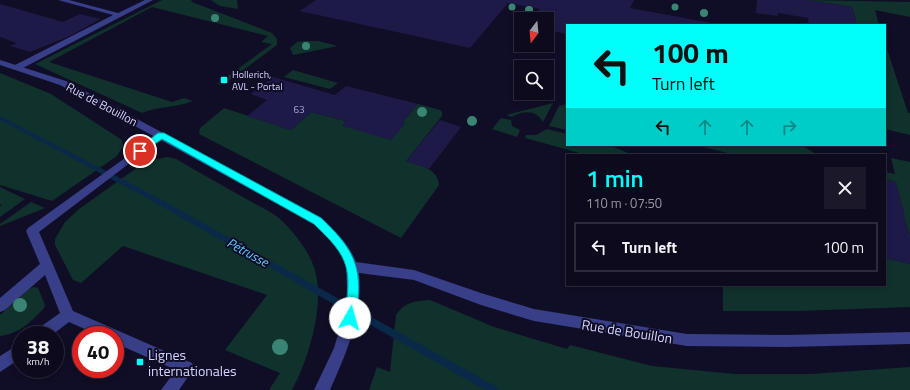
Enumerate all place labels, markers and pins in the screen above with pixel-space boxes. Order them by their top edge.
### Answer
place label: Hollerich, AVL - Portal [232,67,283,94]
marker: Hollerich, AVL - Portal [219,75,229,85]
pin [123,134,157,168]
place label: Lignes internationales [148,344,237,381]
marker: Lignes internationales [135,357,145,367]

